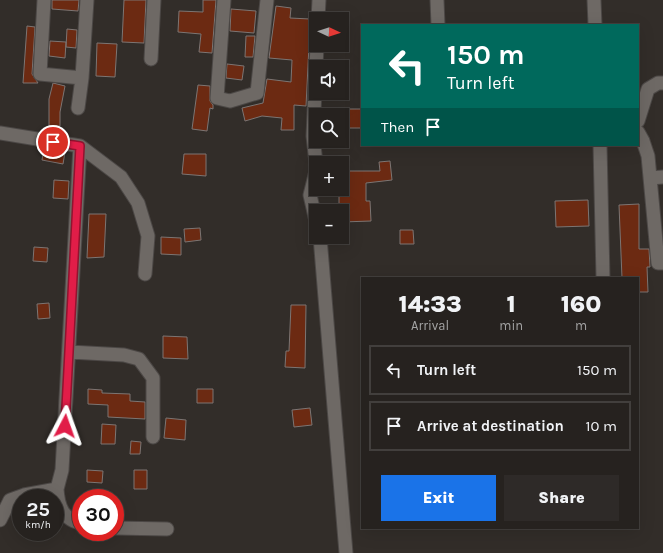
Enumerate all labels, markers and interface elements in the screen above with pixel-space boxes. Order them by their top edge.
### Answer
north arrow [309,12,349,52]
map controls [309,12,349,244]
text: 150 m [447,38,525,71]
icon: left [381,40,433,92]
button: sound [309,60,349,100]
text: Turn left [447,72,515,94]
button: search [309,108,349,148]
icon: arrive [422,116,444,138]
text: Then [381,118,414,136]
pin [36,125,70,159]
icon: arrive [42,131,64,153]
button: + [309,156,349,196]
button: − [309,204,349,244]
text: 14:33 [398,290,462,318]
text: 1 [507,290,516,318]
text: 160 [561,290,601,318]
text: Arrival [411,318,449,333]
text: min [499,318,523,333]
text: m [575,318,587,333]
icon: left [383,359,405,381]
text: Turn left [417,361,476,379]
text: 150 m [577,361,617,379]
position arrow [44,405,86,447]
icon: arrive [383,415,405,437]
text: Arrive at destination [417,417,564,435]
text: 10 m [586,417,617,435]
button: Exit [381,475,496,521]
button: Share [504,475,619,521]
speed limit sign: 30 [72,489,124,541]
text: 25 [26,498,50,521]
text: km/h [25,519,51,531]

